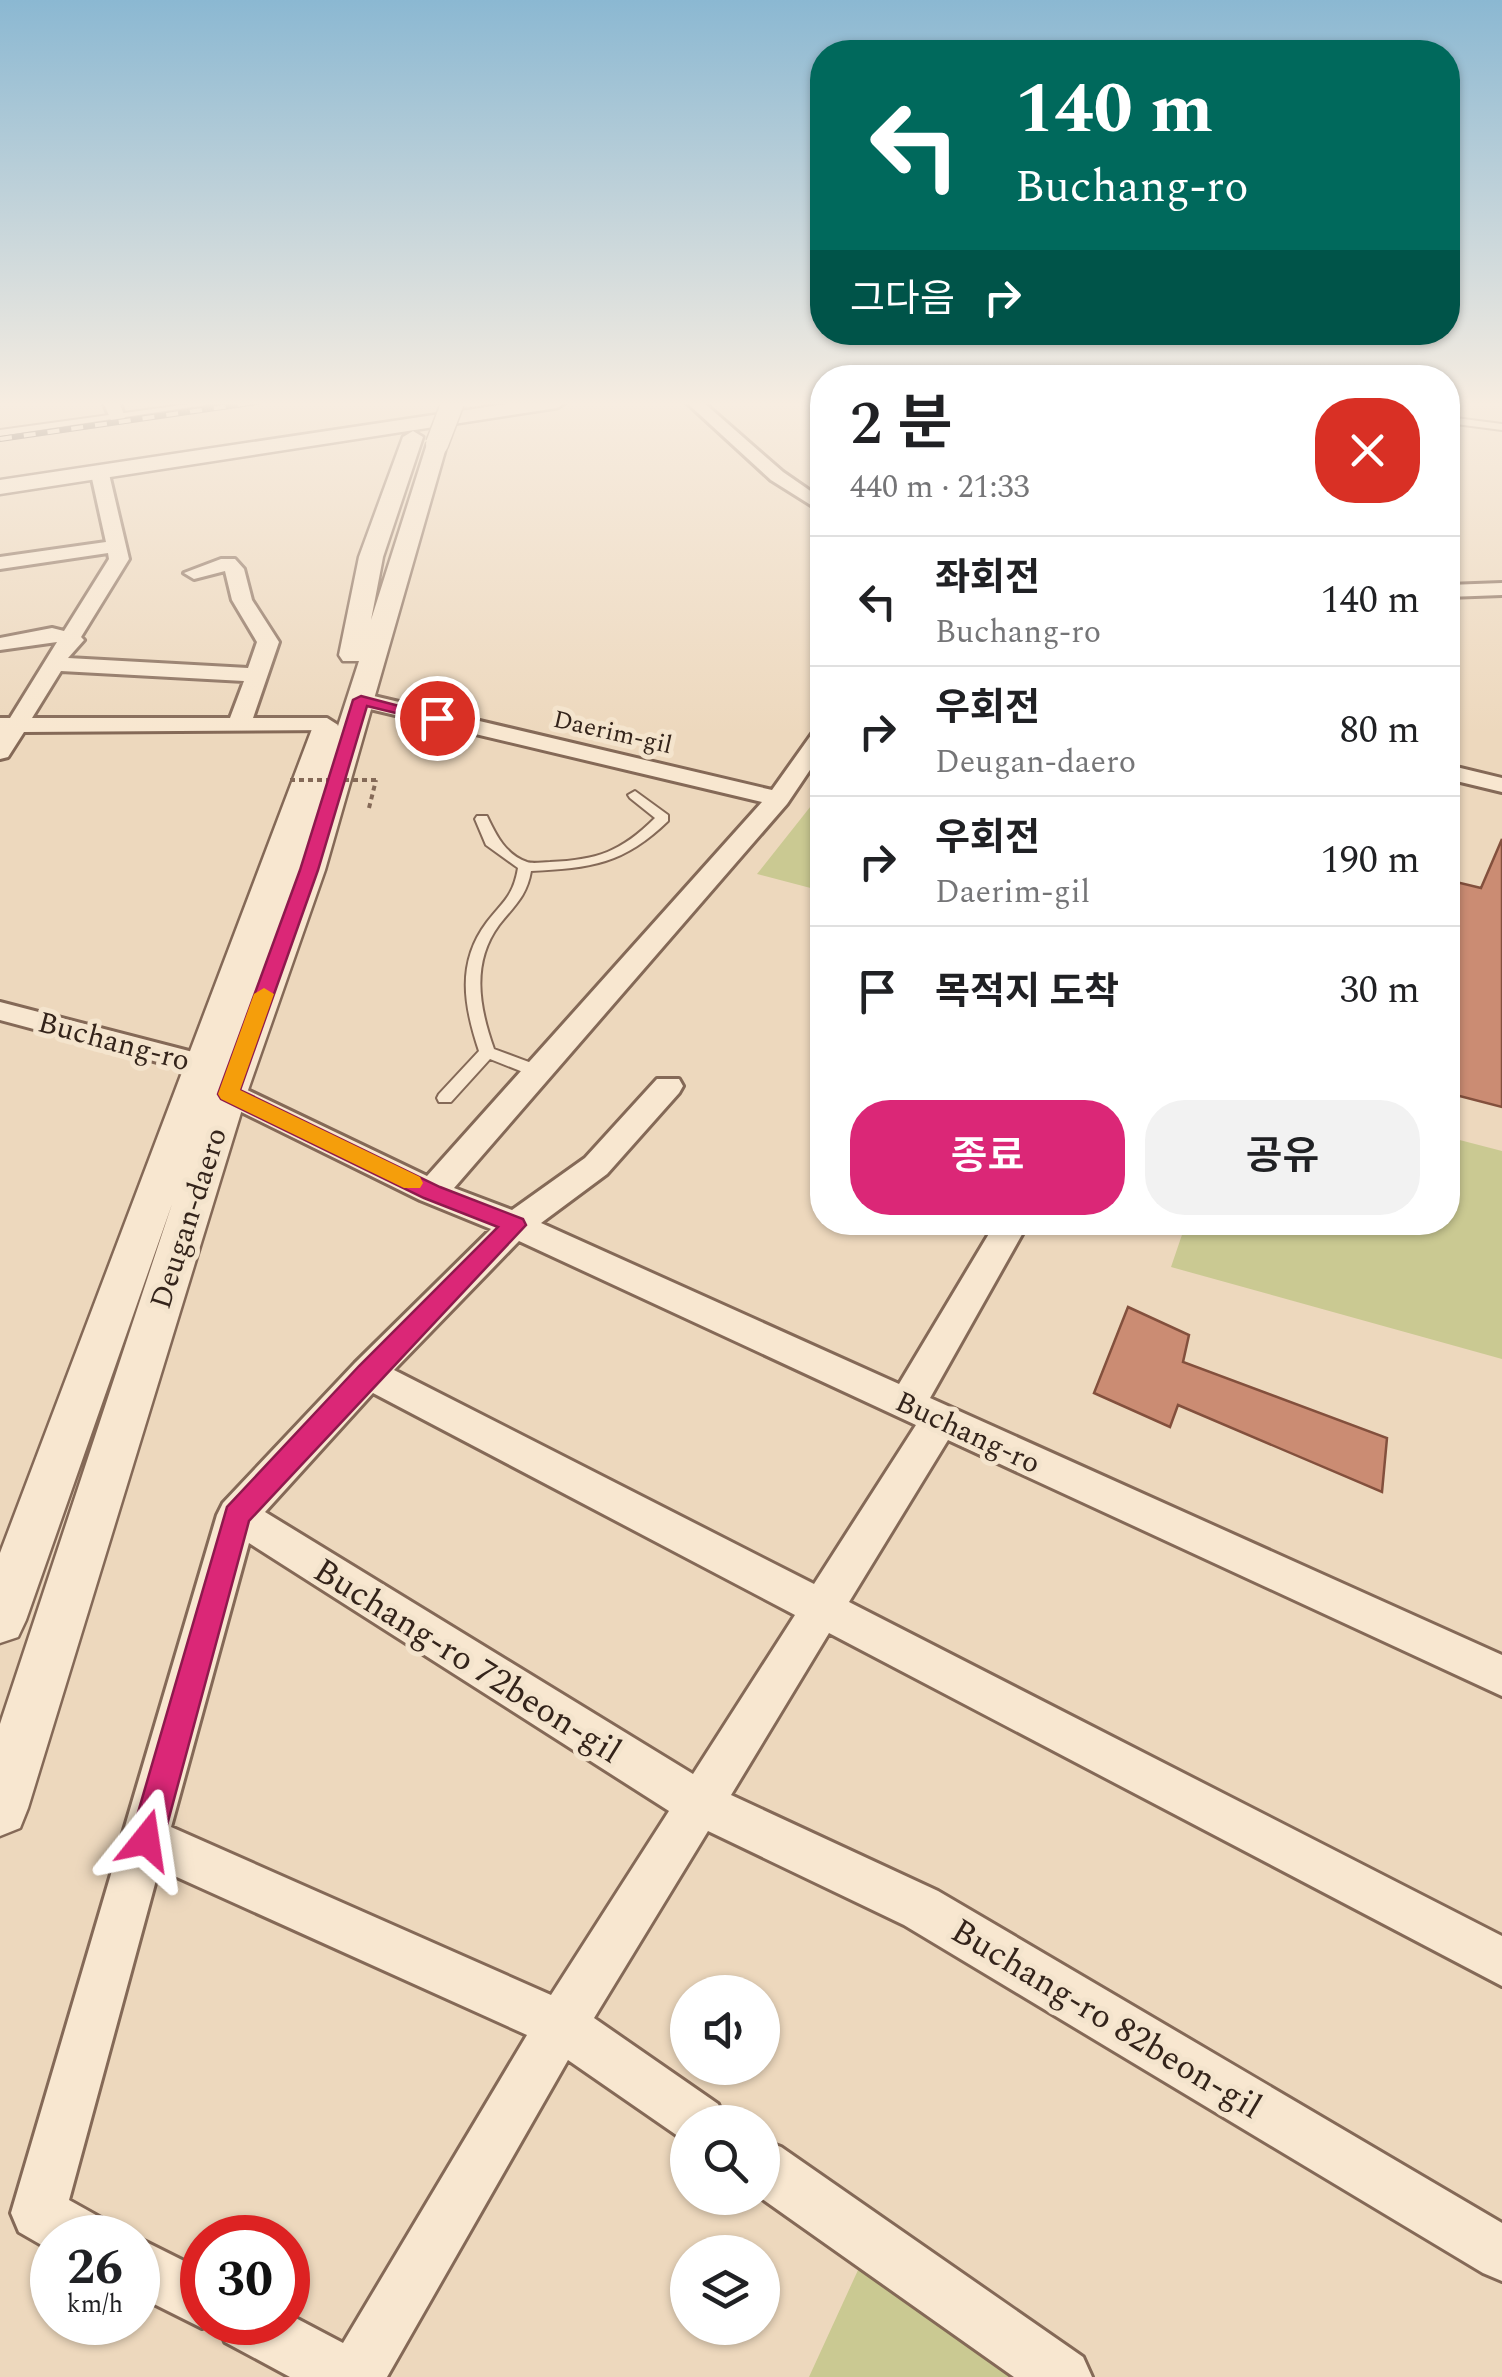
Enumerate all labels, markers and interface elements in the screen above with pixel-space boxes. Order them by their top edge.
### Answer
text: 140 m [1015,57,1213,163]
icon: left [850,80,980,210]
text: Buchang-ro [1015,153,1249,222]
icon: right [975,270,1030,325]
text: 그다음 [850,271,955,329]
text: 2 분 [850,379,952,471]
button: close [1315,398,1420,503]
text: 440 m · 21:33 [850,463,1030,512]
text: 좌회전 [935,550,1040,608]
text: 140 m [1321,572,1420,630]
icon: left [850,574,905,629]
text: Buchang-ro [935,608,1101,657]
pin [395,676,480,761]
text: 우회전 [935,680,1040,738]
icon: arrive [410,691,465,746]
street label: Daerim-gil [549,701,676,765]
text: 80 m [1340,702,1420,760]
icon: right [850,704,905,759]
text: Deugan-daero [935,738,1136,787]
text: 우회전 [935,810,1040,868]
text: 190 m [1321,832,1420,890]
icon: right [850,834,905,889]
text: Daerim-gil [935,868,1090,917]
text: 30 m [1340,962,1420,1020]
icon: arrive [850,964,905,1019]
text: 목적지 도착 [935,964,1119,1022]
street label: Buchang-ro [33,1000,195,1084]
button: 종료 [850,1100,1125,1215]
button: 공유 [1145,1100,1420,1215]
street label: Deugan-daero [138,1122,240,1315]
street label: Buchang-ro [887,1379,1048,1487]
street label: Buchang-ro 72beon-gil [303,1545,632,1778]
position arrow [94,1788,198,1892]
street label: Buchang-ro 82beon-gil [940,1905,1272,2133]
map controls [670,1975,780,2345]
button: sound [670,1975,780,2085]
button: search [670,2105,780,2215]
speed limit sign: 30 [180,2215,310,2345]
text: 26 [67,2230,123,2306]
button: layers [670,2235,780,2345]
text: km/h [67,2286,123,2324]

